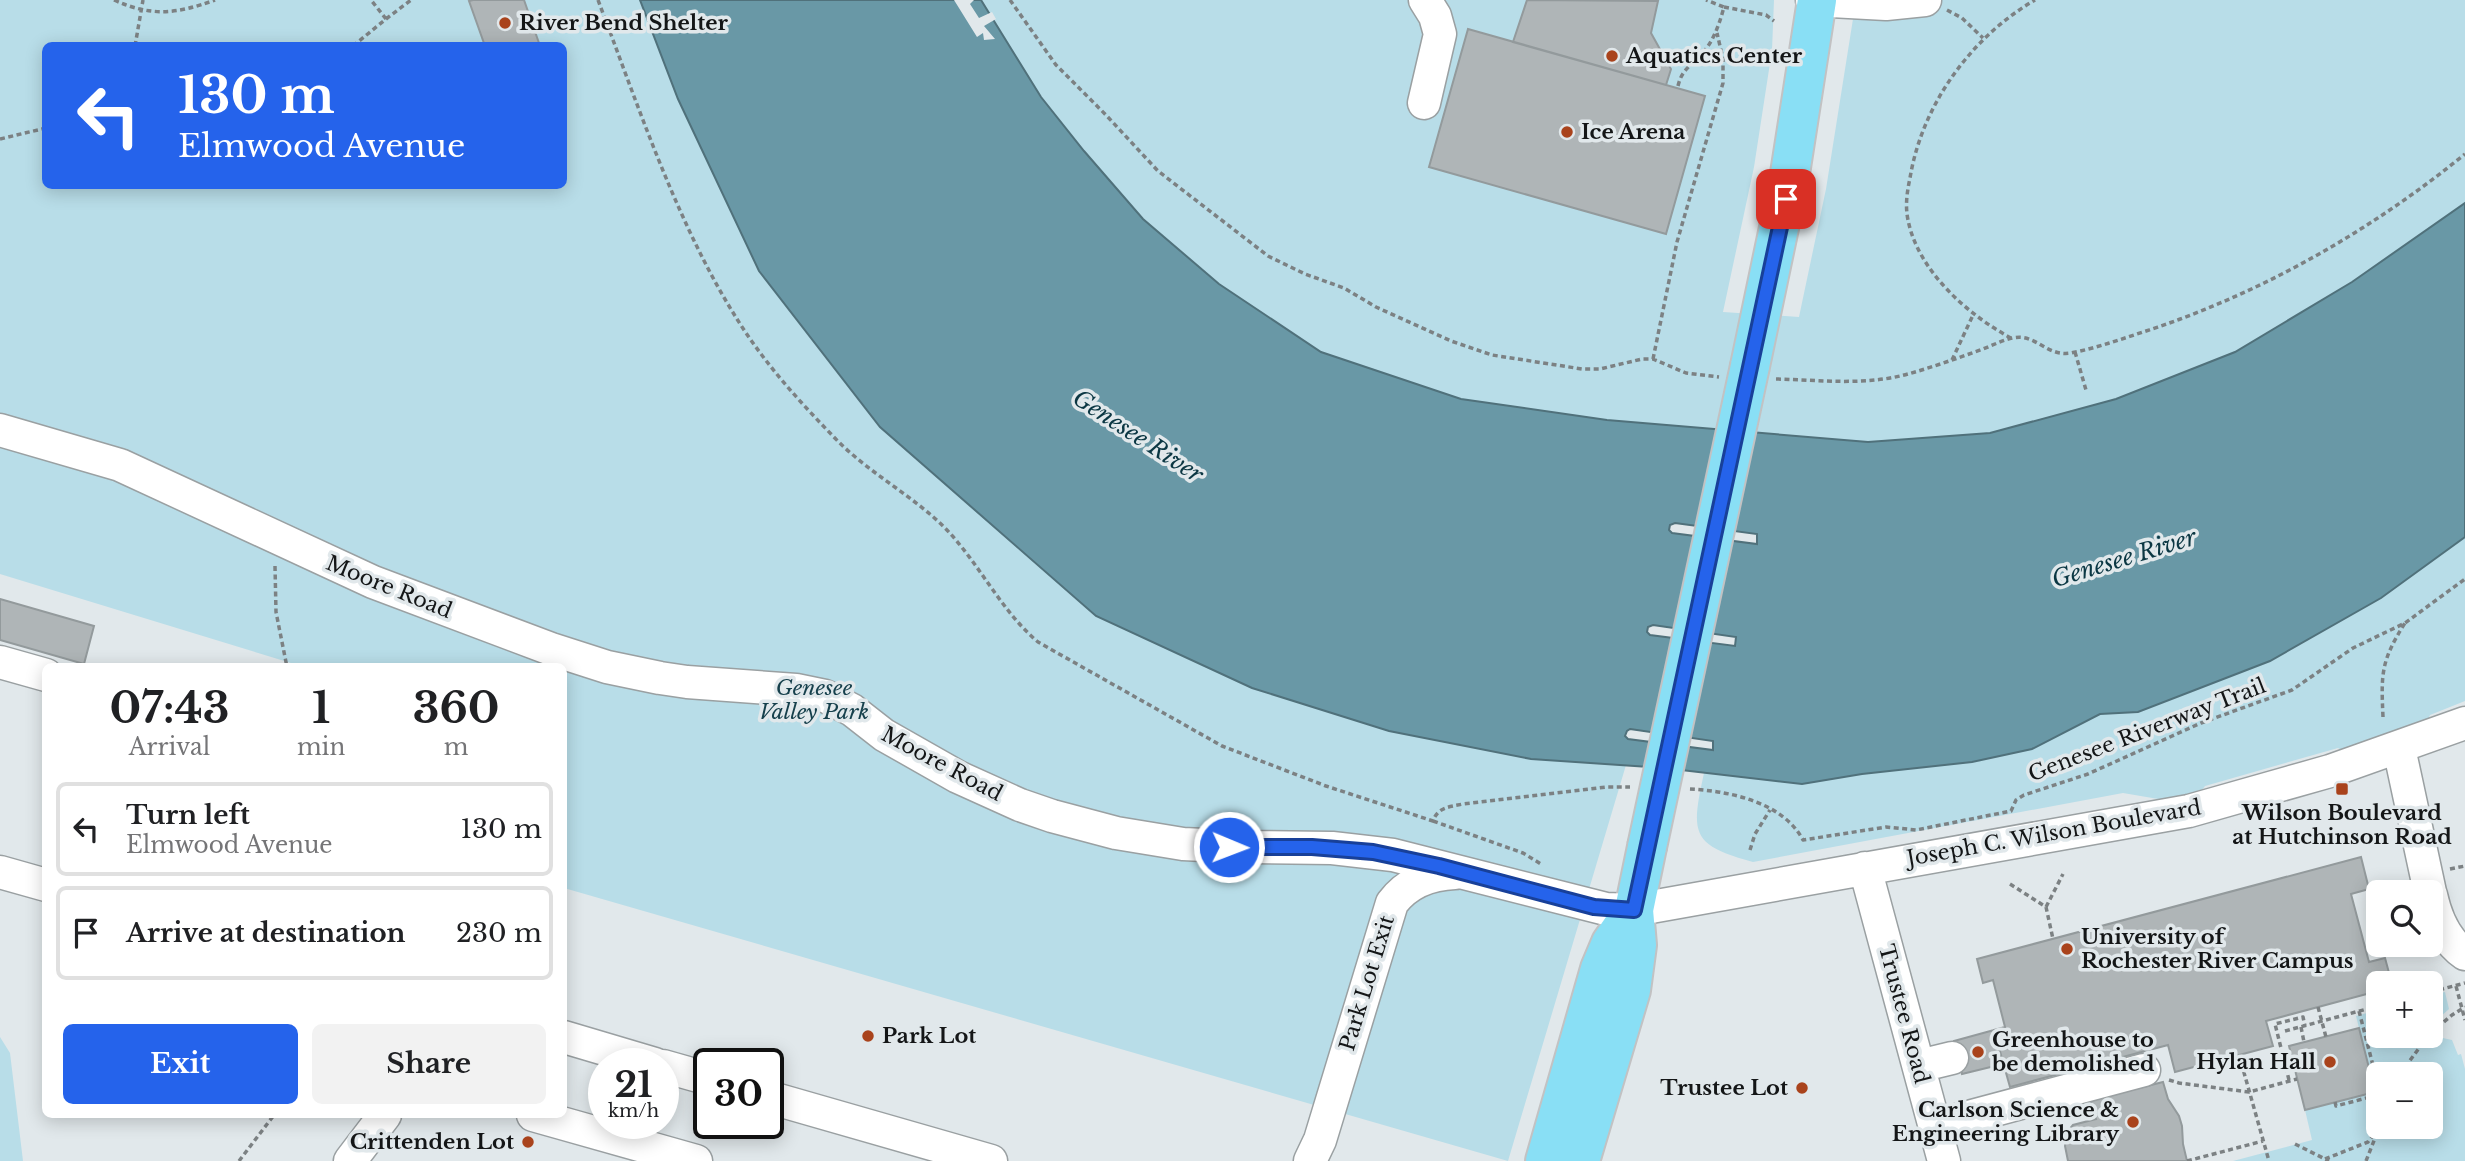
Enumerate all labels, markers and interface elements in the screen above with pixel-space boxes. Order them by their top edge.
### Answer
place label: River Bend Shelter [519,10,729,36]
marker: River Bend Shelter [497,15,513,31]
place label: Aquatics Center [1625,43,1803,69]
marker: Aquatics Center [1604,48,1620,64]
text: 130 m [178,65,335,126]
icon: left [63,70,154,161]
place label: Ice Arena [1581,119,1685,145]
marker: Ice Arena [1559,124,1575,140]
text: Elmwood Avenue [178,126,465,166]
pin [1756,169,1816,229]
icon: arrive [1767,180,1805,218]
water label: Genesee River [1068,384,1209,489]
water label: Genesee River [2048,522,2201,593]
street label: Moore Road [322,550,456,624]
street label: Genesee Riverway Trail [2024,673,2270,787]
park label: Genesee Valley Park [759,675,869,725]
text: 07:43 [109,682,229,734]
text: 1 [312,682,330,734]
text: 360 [413,682,500,734]
street label: Moore Road [877,721,1007,807]
text: Arrival [129,733,210,761]
text: min [297,733,345,761]
text: m [444,733,468,761]
marker: Wilson Boulevard at Hutchinson Road [2334,781,2350,797]
street label: Joseph C. Wilson Boulevard [1902,794,2203,872]
text: Turn left [126,799,250,831]
place label: Wilson Boulevard at Hutchinson Road [2232,800,2452,850]
icon: left [67,810,105,848]
position arrow [1192,810,1266,884]
text: 130 m [460,813,542,845]
text: Elmwood Avenue [126,831,333,859]
map controls [2366,880,2443,1139]
button: search [2366,880,2443,957]
street label: Park Lot Exit [1334,912,1400,1054]
icon: arrive [67,914,105,952]
text: Arrive at destination [126,917,406,949]
text: 230 m [456,917,542,949]
place label: University of Rochester River Campus [2081,924,2354,974]
marker: University of Rochester River Campus [2059,941,2075,957]
street label: Trustee Road [1873,942,1935,1086]
button: + [2366,971,2443,1048]
place label: Park Lot [882,1023,976,1049]
button: Exit [63,1024,298,1104]
button: Share [312,1024,546,1104]
place label: Greenhouse to be demolished [1991,1027,2155,1077]
marker: Park Lot [860,1028,876,1044]
marker: Greenhouse to be demolished [1970,1044,1986,1060]
speed limit sign: 30 [693,1048,784,1139]
place label: Hylan Hall [2196,1049,2317,1075]
marker: Hylan Hall [2322,1054,2338,1070]
button: − [2366,1062,2443,1139]
text: 21 [614,1063,653,1106]
place label: Trustee Lot [1660,1075,1788,1101]
marker: Trustee Lot [1794,1080,1810,1096]
place label: Carlson Science & Engineering Library [1892,1097,2119,1147]
text: km/h [608,1100,659,1122]
marker: Carlson Science & Engineering Library [2125,1114,2141,1130]
place label: Crittenden Lot [350,1129,514,1155]
marker: Crittenden Lot [520,1134,536,1150]

